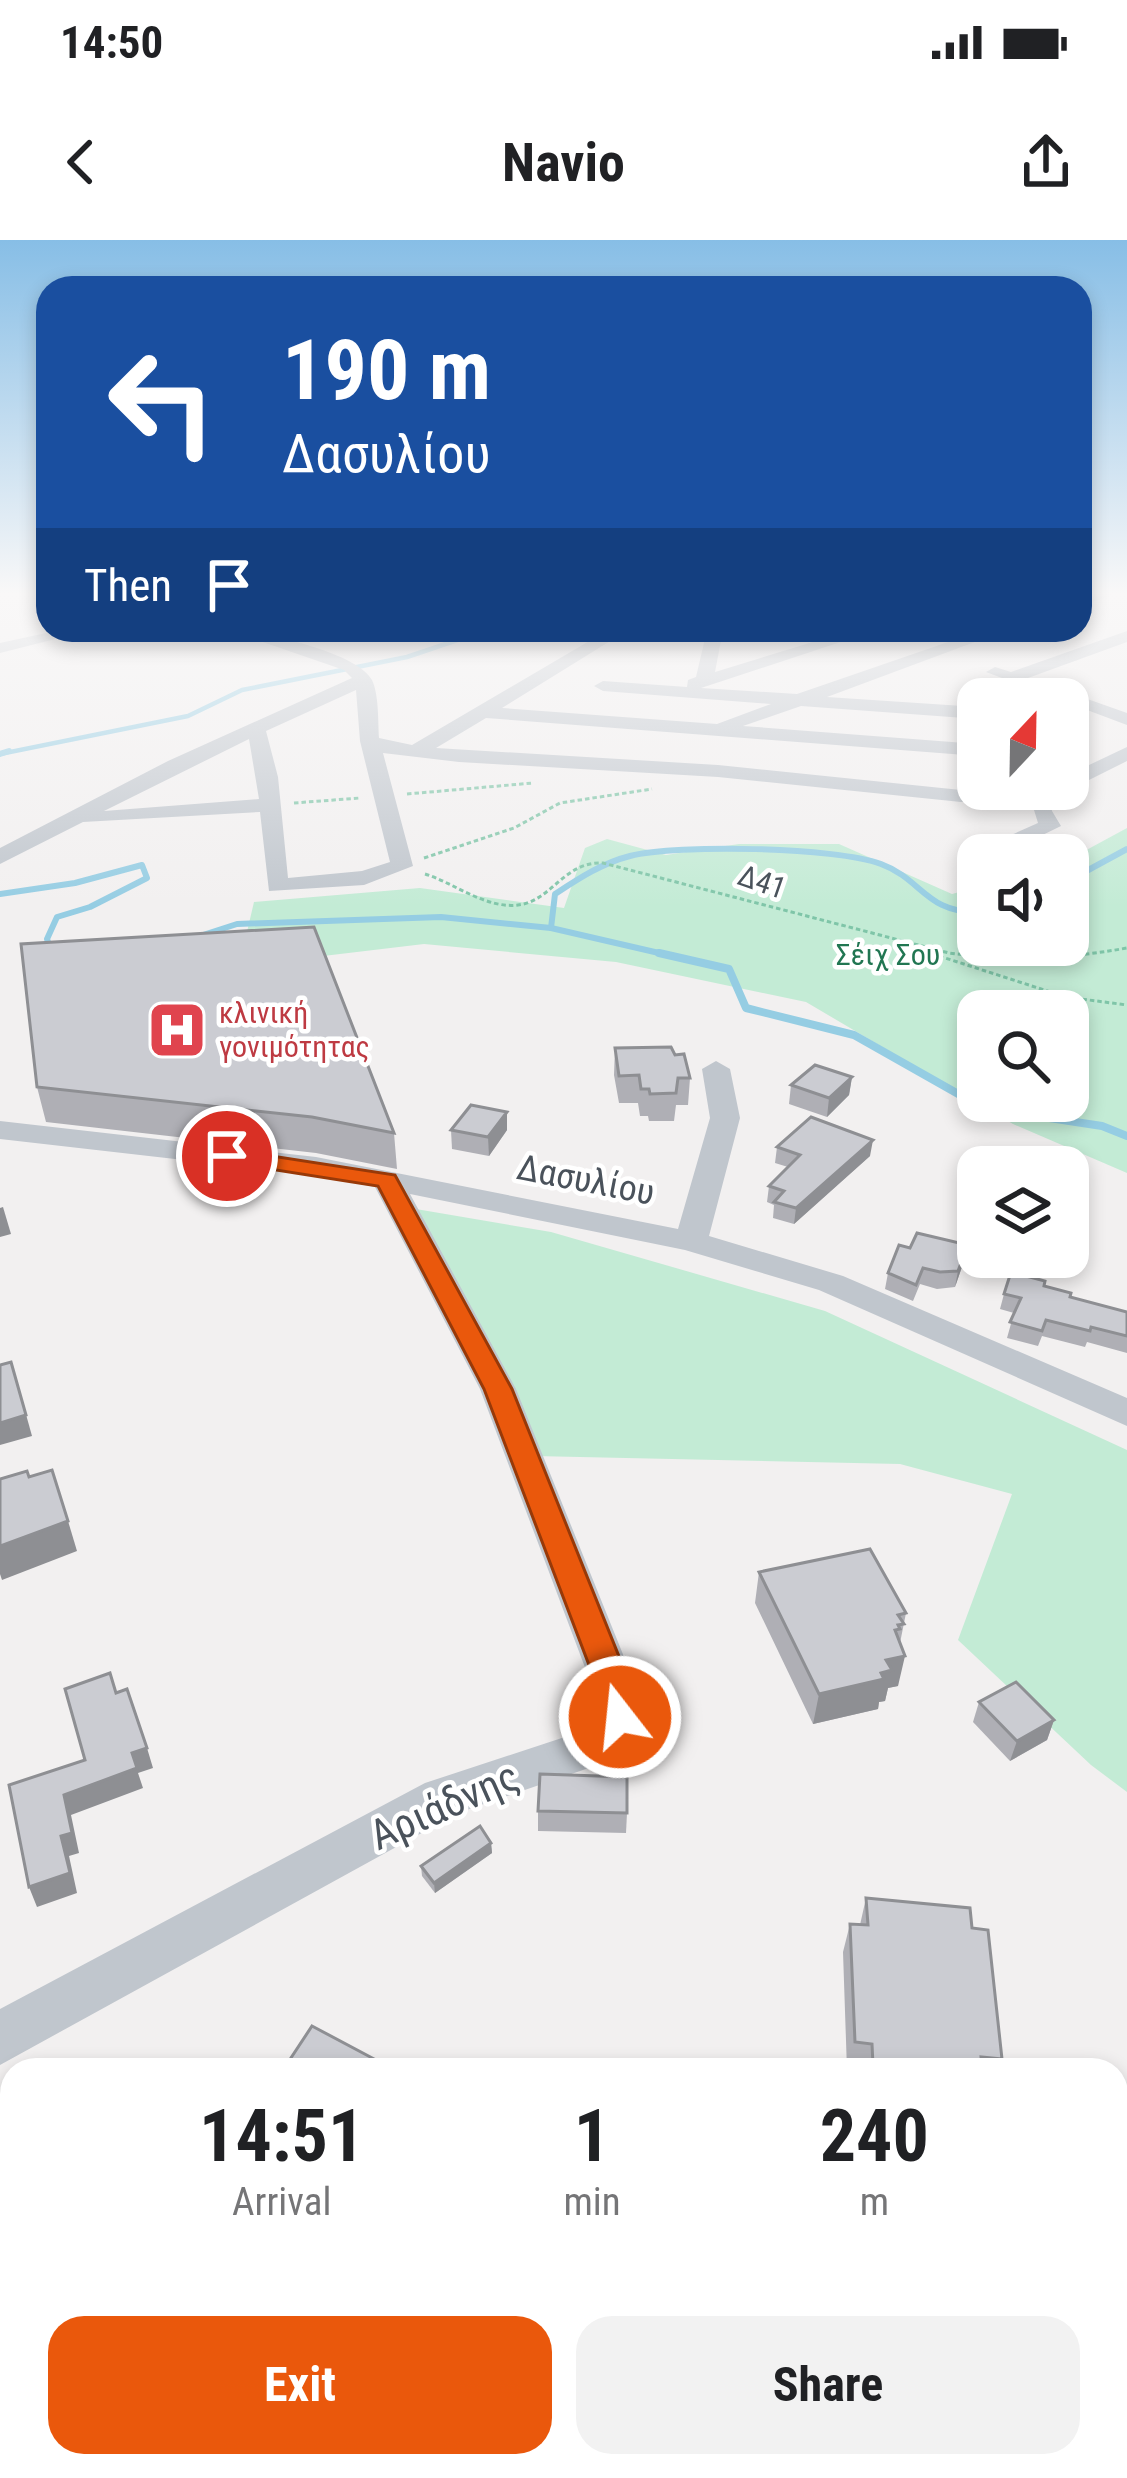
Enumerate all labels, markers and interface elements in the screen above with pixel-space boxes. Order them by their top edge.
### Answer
text: 14:50 [60,16,163,69]
icon: back [48,129,114,195]
icon: share [1013,129,1079,195]
text: Navio [502,131,625,194]
text: 190 m [282,321,491,420]
icon: left [84,324,240,480]
text: Δασυλίου [282,422,490,485]
icon: arrive [196,552,262,618]
text: Then [84,559,172,612]
north arrow [957,678,1089,810]
map controls [957,678,1089,1278]
button: sound [957,834,1089,966]
street label: Δ41 [734,857,791,906]
park label: Σέιχ Σου [836,937,940,972]
button: search [957,990,1089,1122]
place label: κλινική γονιμότητας [219,995,370,1064]
hospital icon: κλινική γονιμότητας [146,999,208,1061]
pin [176,1105,278,1207]
icon: arrive [194,1123,260,1189]
street label: Δασυλίου [514,1146,658,1214]
button: layers [957,1146,1089,1278]
position arrow [557,1654,683,1780]
street label: Αριάδνης [362,1751,526,1860]
text: 14:51 [199,2094,364,2179]
text: 1 [574,2094,610,2179]
text: 240 [820,2094,929,2179]
text: Arrival [232,2179,331,2225]
text: min [563,2179,621,2225]
text: m [860,2179,889,2225]
button: Exit [48,2316,552,2454]
button: Share [576,2316,1080,2454]

